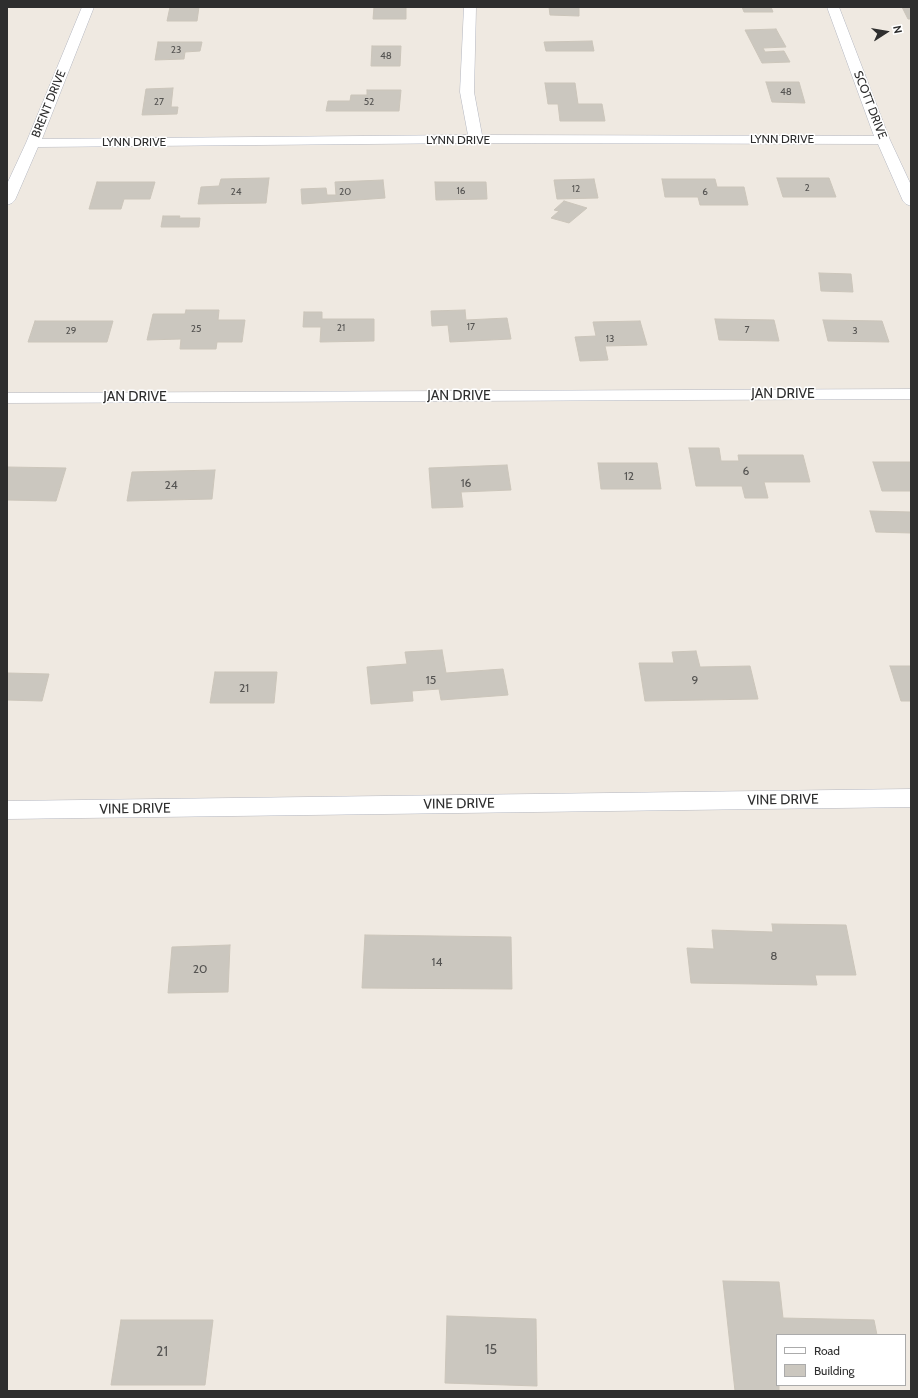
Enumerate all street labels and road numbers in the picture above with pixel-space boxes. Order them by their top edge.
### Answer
street label: BRENT DRIVE [29,68,69,140]
street label: SCOTT DRIVE [850,69,890,141]
street label: LYNN DRIVE [750,132,814,146]
street label: LYNN DRIVE [426,133,490,147]
street label: LYNN DRIVE [102,135,166,149]
street label: JAN DRIVE [751,386,815,402]
street label: JAN DRIVE [427,388,491,404]
street label: JAN DRIVE [103,389,167,405]
street label: VINE DRIVE [747,791,819,809]
street label: VINE DRIVE [423,795,495,813]
street label: VINE DRIVE [99,800,171,818]

